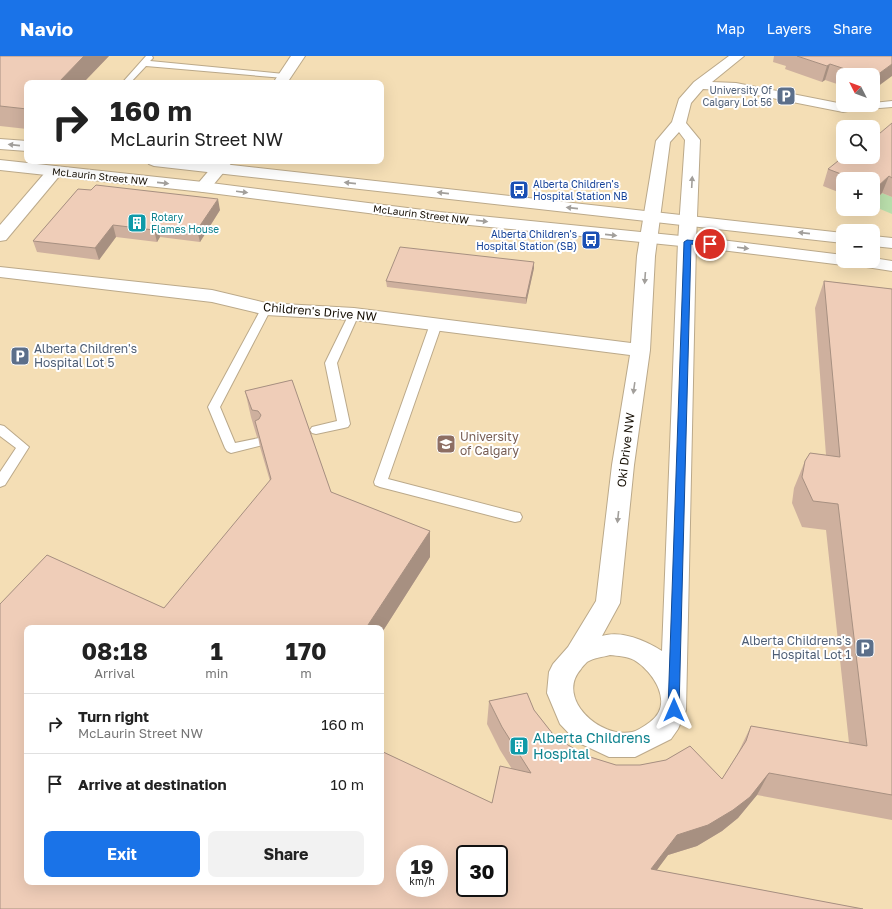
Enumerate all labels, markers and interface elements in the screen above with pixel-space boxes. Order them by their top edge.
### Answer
text: Navio [20,17,73,40]
text: Map [716,20,745,37]
text: Layers [767,20,811,37]
text: Share [833,20,872,37]
north arrow [836,68,880,112]
map controls [836,68,880,268]
place label: University Of Calgary Lot 56 [702,84,772,108]
parking icon: University Of Calgary Lot 56 [775,85,797,107]
text: 160 m [110,94,192,127]
icon: right [44,96,96,148]
button: search [836,120,880,164]
text: McLaurin Street NW [110,128,283,150]
one-way arrow [7,142,20,148]
street label: McLaurin Street NW [52,165,149,187]
button: + [836,172,880,216]
one-way arrow [689,175,695,188]
place label: Alberta Children's Hospital Station NB [533,178,628,202]
bus stop icon: Alberta Children's Hospital Station NB [508,179,530,201]
one-way arrow [157,180,169,186]
one-way arrow [344,180,356,186]
one-way arrow [235,189,248,195]
one-way arrow [437,190,449,197]
street label: McLaurin Street NW [373,202,470,226]
one-way arrow [566,205,578,211]
place label: Rotary Flames House [151,211,219,235]
building icon: Rotary Flames House [126,212,148,234]
one-way arrow [476,218,488,224]
button: − [836,224,880,268]
pin [693,227,727,261]
place label: Alberta Children's Hospital Station (SB) [476,228,577,252]
bus stop icon: Alberta Children's Hospital Station (SB) [580,229,602,251]
one-way arrow [798,230,810,237]
one-way arrow [605,232,617,238]
icon: arrive [699,233,721,255]
one-way arrow [737,245,749,251]
one-way arrow [641,272,648,284]
street label: Children's Drive NW [263,299,378,324]
place label: Alberta Children's Hospital Lot 5 [34,341,137,370]
parking icon: Alberta Children's Hospital Lot 5 [9,345,31,367]
one-way arrow [631,382,637,395]
street label: Oki Drive NW [613,411,638,488]
place label: University of Calgary [460,429,519,458]
school or university icon: University of Calgary [435,433,457,455]
one-way arrow [615,511,621,523]
place label: Alberta Childrens's Hospital Lot 1 [741,633,851,662]
text: 08:18 [81,636,148,665]
text: 1 [210,636,223,665]
text: 170 [286,636,327,665]
parking icon: Alberta Childrens's Hospital Lot 1 [854,637,876,659]
text: Arrival [94,665,135,681]
text: min [205,665,228,681]
text: m [300,665,312,681]
position arrow [653,689,695,731]
text: Turn right [78,707,149,725]
icon: right [44,713,66,735]
text: 160 m [321,715,364,733]
text: McLaurin Street NW [78,725,203,741]
place label: Alberta Childrens Hospital [533,729,650,762]
building icon: Alberta Childrens Hospital [508,735,530,757]
icon: arrive [44,773,66,795]
text: Arrive at destination [78,775,227,793]
text: 10 m [330,775,364,793]
button: Exit [44,831,200,877]
button: Share [208,831,364,877]
speed limit sign: 30 [456,845,508,897]
text: 19 [410,854,433,878]
text: km/h [409,875,435,887]

